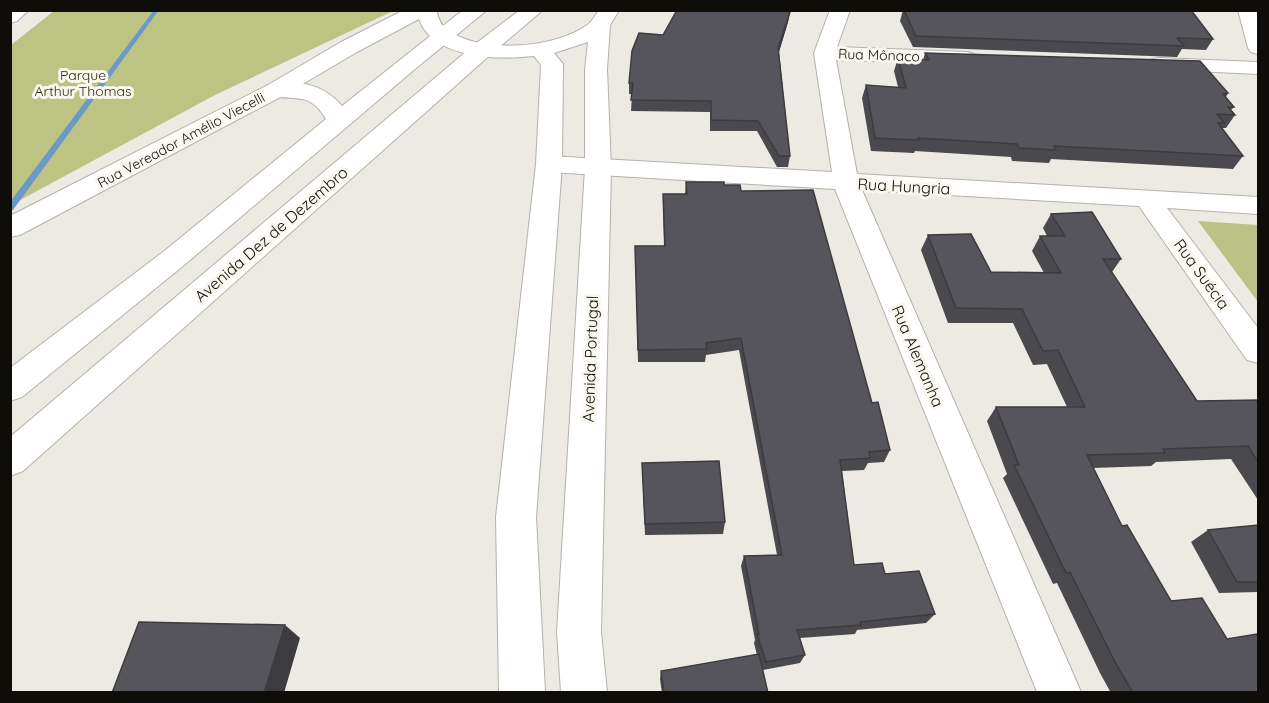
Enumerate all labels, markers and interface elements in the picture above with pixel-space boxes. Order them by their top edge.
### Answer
street label: Rua Mônaco [838,45,920,65]
park label: Parque Arthur Thomas [34,66,132,100]
street label: Rua Vereador Amélio Viecelli [94,88,268,192]
street label: Avenida Dez de Dezembro [190,162,352,306]
street label: Rua Hungria [857,174,951,198]
street label: Rua Suécia [1170,235,1234,313]
street label: Avenida Portugal [578,295,602,423]
street label: Rua Alemanha [888,302,948,410]

